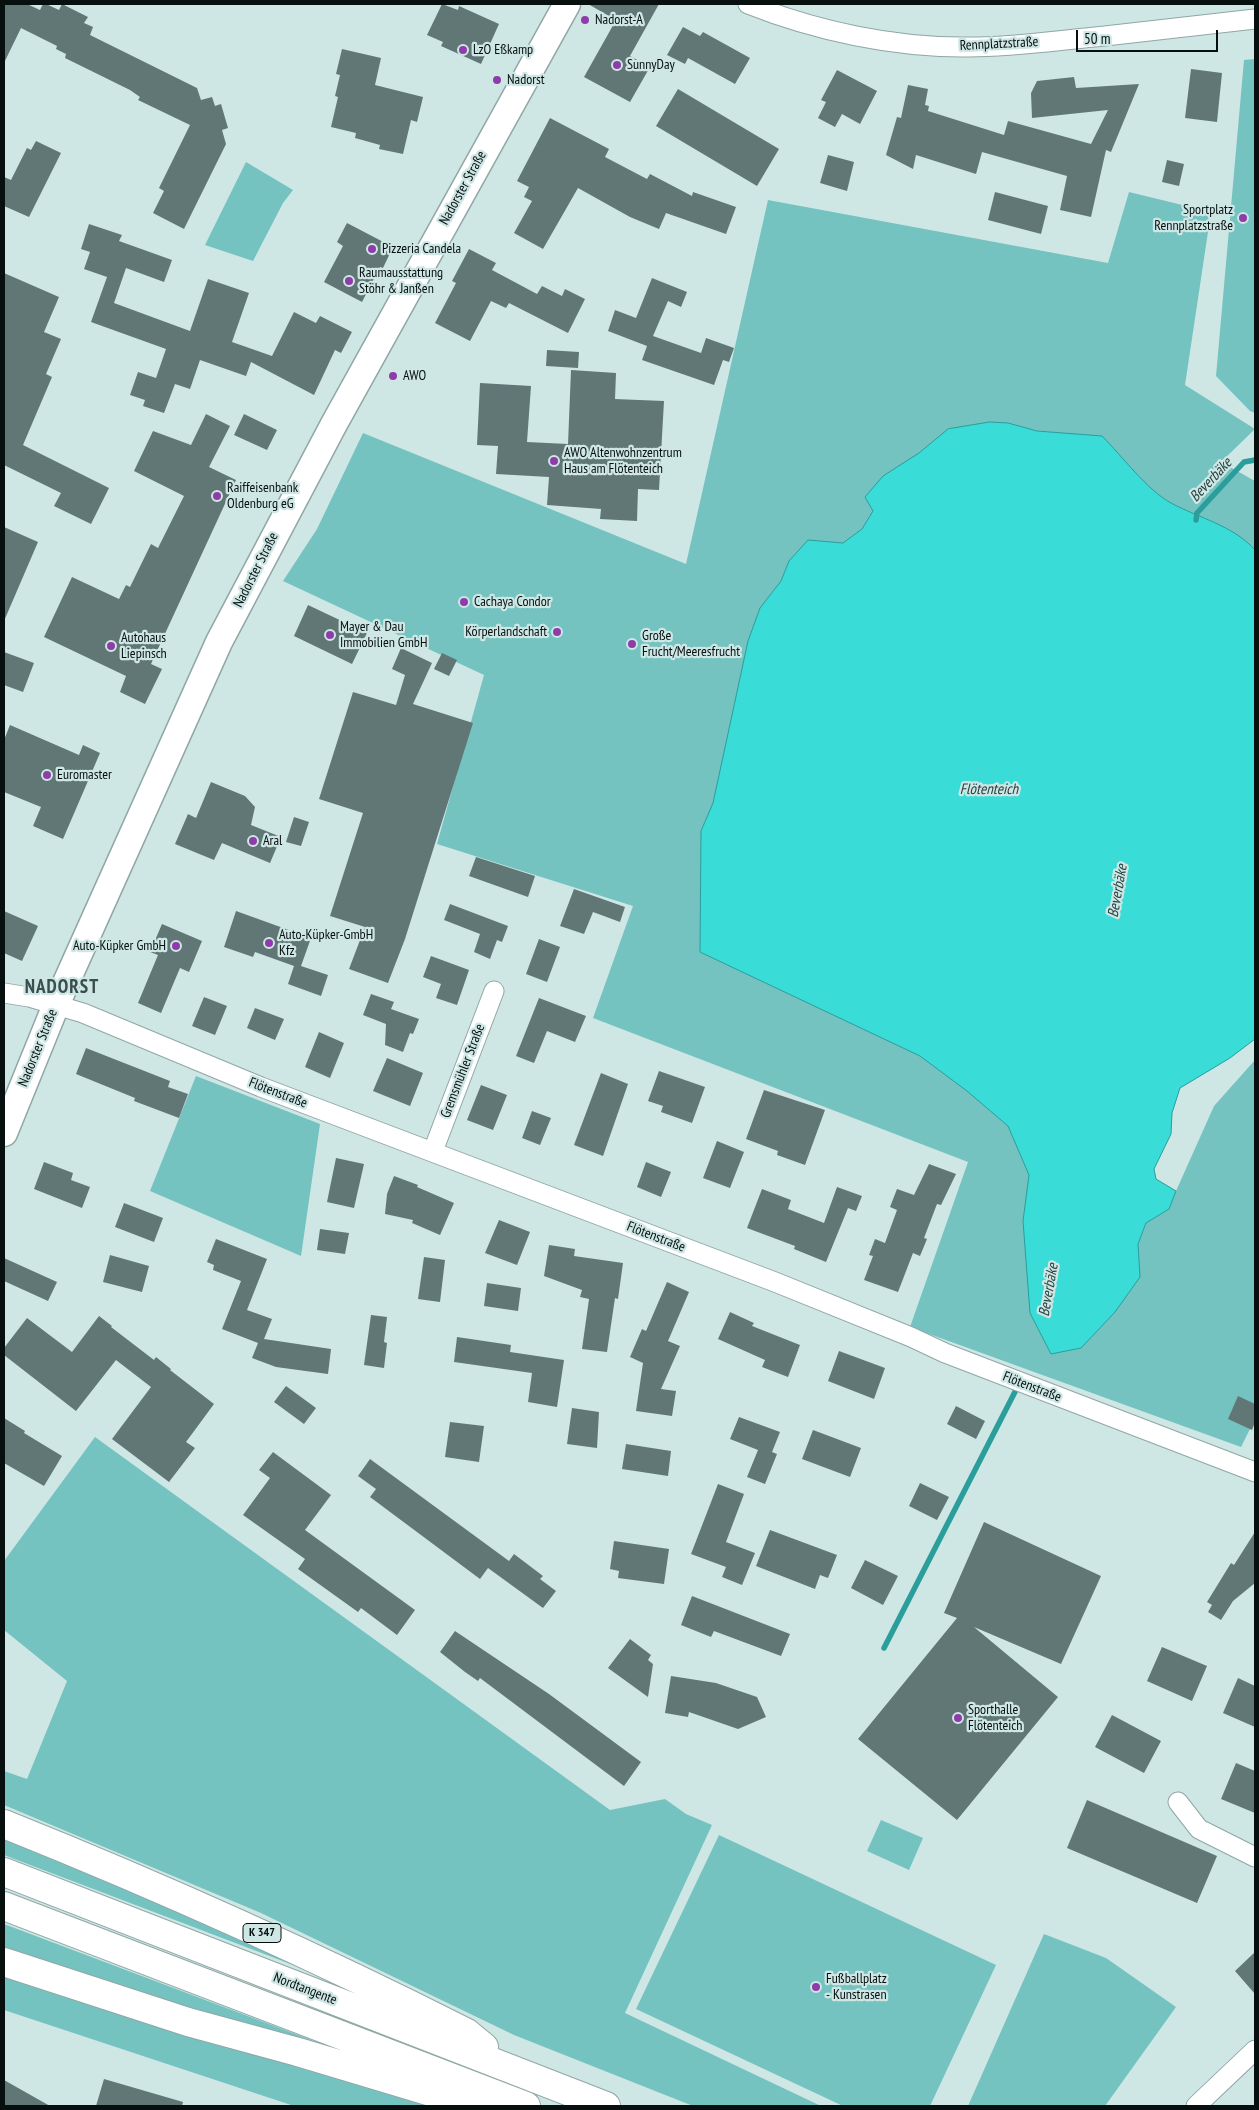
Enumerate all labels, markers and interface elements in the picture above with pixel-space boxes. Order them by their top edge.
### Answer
place label: Nadorst-A [595,12,643,28]
marker: Nadorst-A [579,14,591,26]
scale bar [1079,20,1222,52]
text: 50 m [1084,29,1110,48]
street label: Rennplatzstraße [959,34,1039,54]
place label: LzO Eßkamp [473,42,533,58]
marker: LzO Eßkamp [457,44,469,56]
place label: SunnyDay [627,57,675,73]
marker: SunnyDay [611,59,623,71]
place label: Nadorst [507,72,545,88]
marker: Nadorst [491,74,503,86]
street label: Nadorster Straße [436,148,490,228]
place label: Sportplatz Rennplatzstraße [1154,202,1233,234]
marker: Sportplatz Rennplatzstraße [1237,212,1249,224]
place label: Pizzeria Candela [382,241,461,257]
marker: Pizzeria Candela [366,243,378,255]
place label: Raumausstattung Stöhr & Janßen [359,265,443,298]
marker: Raumausstattung Stöhr & Janßen [343,275,355,287]
place label: AWO [403,368,426,384]
marker: AWO [387,370,399,382]
place label: AWO Altenwohnzentrum Haus am Flötenteich [564,445,682,478]
water label: Beverbäke [1186,454,1236,506]
marker: AWO Altenwohnzentrum Haus am Flötenteich [548,455,560,467]
place label: Raiffeisenbank Oldenburg eG [227,480,298,512]
marker: Raiffeisenbank Oldenburg eG [211,490,223,502]
street label: Nadorster Straße [230,530,282,610]
place label: Cachaya Condor [474,594,551,610]
marker: Cachaya Condor [458,596,470,608]
place label: Mayer & Dau Immobilien GmbH [340,619,427,652]
place label: Körperlandschaft [465,624,547,640]
marker: Körperlandschaft [551,626,563,638]
place label: Große Frucht/Meeresfrucht [642,628,740,660]
marker: Mayer & Dau Immobilien GmbH [324,629,336,641]
place label: Autohaus Liepinsch [121,630,167,662]
marker: Große Frucht/Meeresfrucht [626,638,638,650]
marker: Autohaus Liepinsch [105,640,117,652]
place label: Euromaster [57,767,112,783]
marker: Euromaster [41,769,53,781]
water label: Flötenteich [960,781,1018,799]
place label: Aral [263,833,282,849]
marker: Aral [247,835,259,847]
water label: Beverbäke [1104,863,1132,919]
place label: Auto-Küpker-GmbH Kfz [279,927,373,960]
marker: Auto-Küpker-GmbH Kfz [263,937,275,949]
place label: Auto-Küpker GmbH [73,938,166,954]
marker: Auto-Küpker GmbH [170,940,182,952]
district label: NADORST [24,977,100,999]
street label: Nadorster Straße [15,1007,61,1089]
street label: Gremsmühler Straße [437,1022,489,1120]
street label: Flötenstraße [246,1074,310,1112]
street label: Flötenstraße [624,1218,688,1256]
water label: Beverbäke [1035,1262,1063,1318]
street label: Flötenstraße [1000,1368,1064,1406]
place label: Sporthalle Flötenteich [968,1702,1022,1734]
marker: Sporthalle Flötenteich [952,1712,964,1724]
road number: K 347 [243,1924,281,1942]
street label: Nordtangente [271,1969,339,2009]
place label: Fußballplatz - Kunstrasen [826,1971,887,2004]
marker: Fußballplatz - Kunstrasen [810,1981,822,1993]

